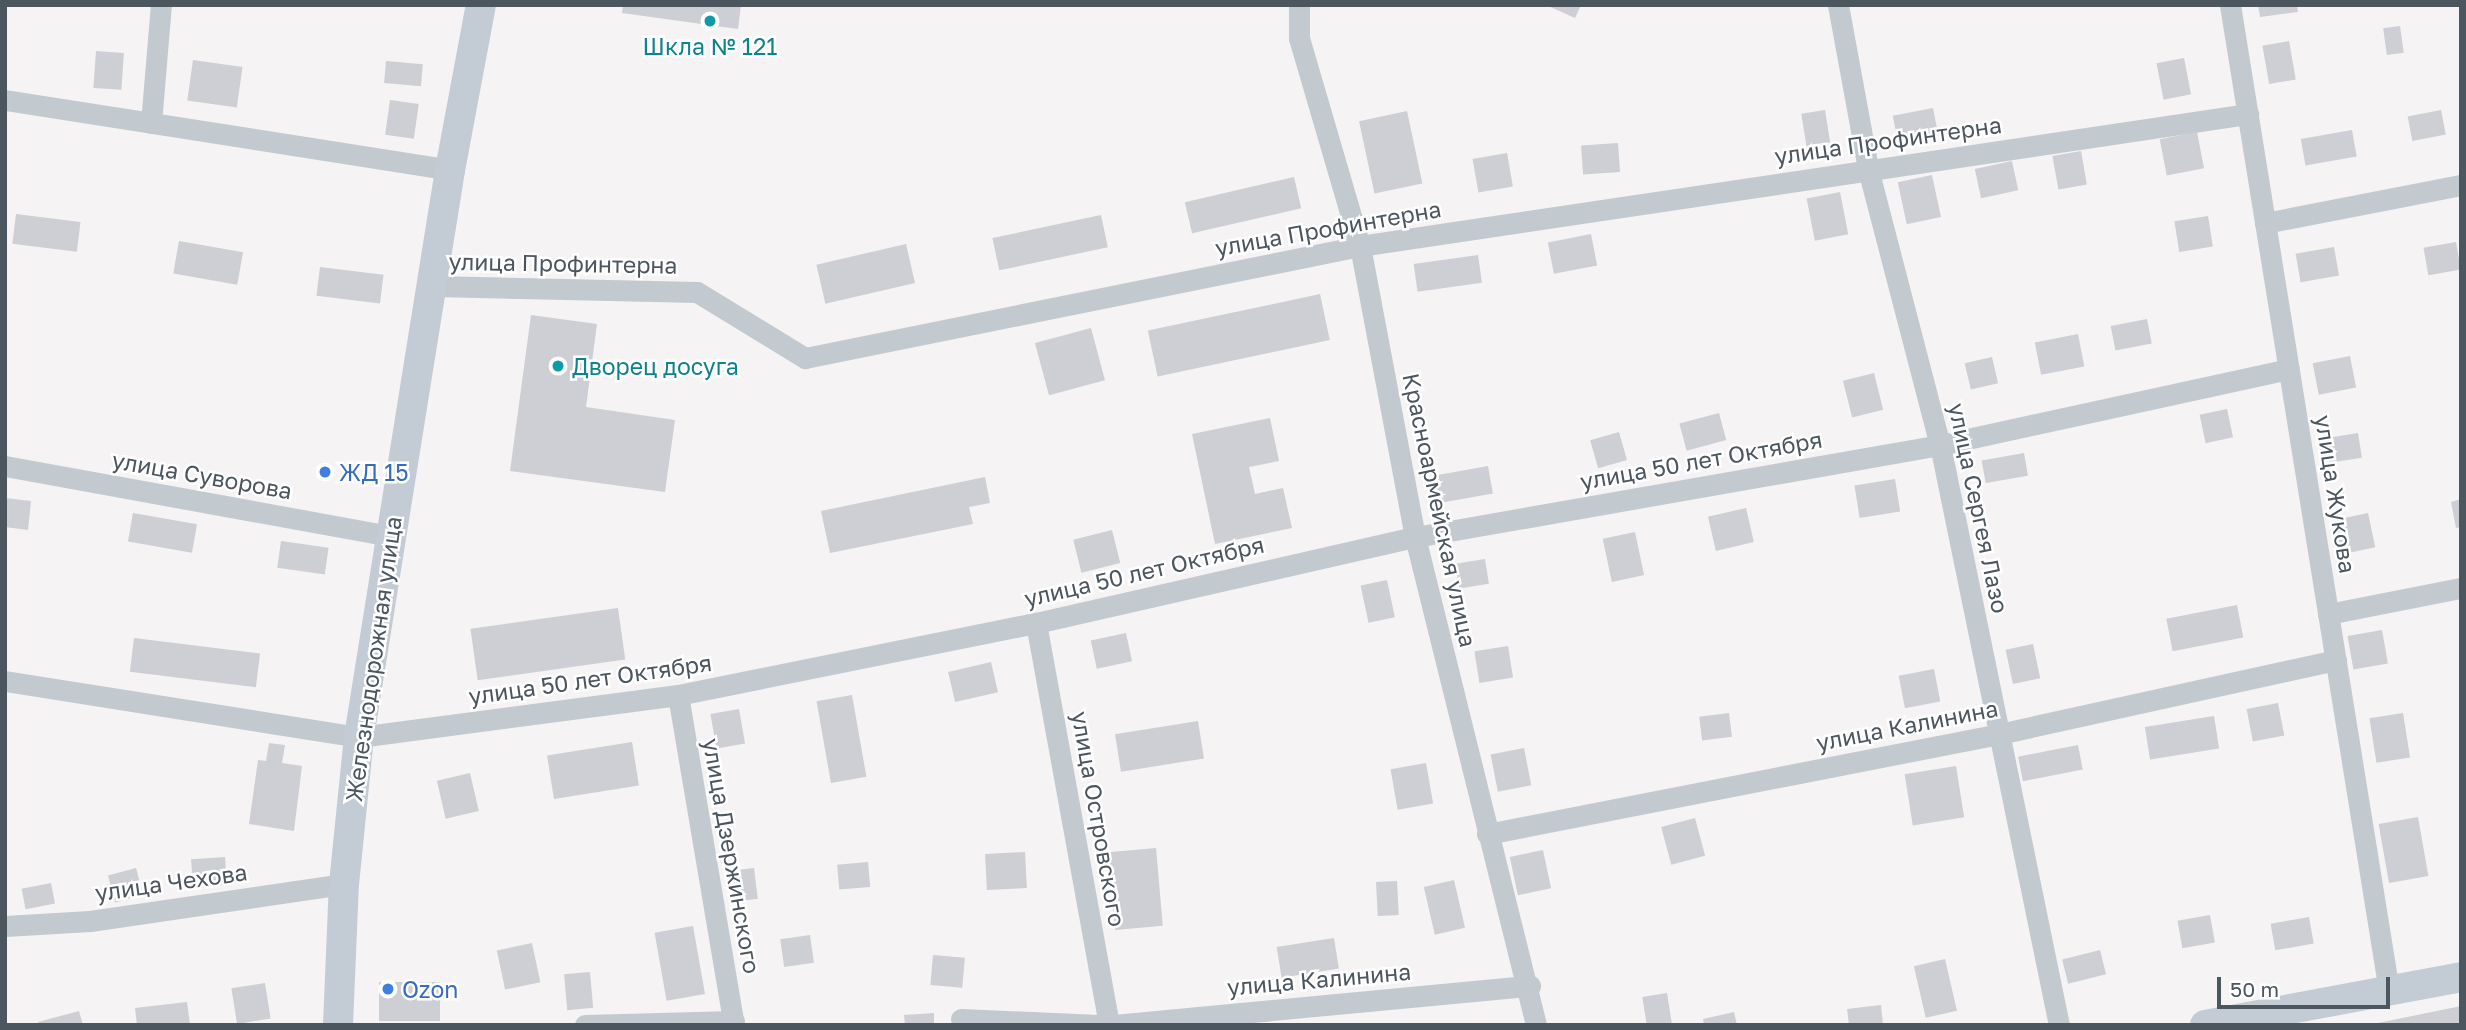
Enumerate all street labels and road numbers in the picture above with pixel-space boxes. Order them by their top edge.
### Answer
street label: улица Профинтерна [1773,110,2003,170]
street label: улица Профинтерна [1213,195,1443,261]
street label: улица Профинтерна [448,247,678,279]
street label: Красноармейская улица [1397,370,1483,650]
street label: улица Сергея Лазо [1943,400,2015,616]
street label: улица Жукова [2310,413,2362,575]
street label: улица 50 лет Октября [1578,425,1824,495]
street label: улица Суворова [110,446,294,504]
street label: Железнодорожная улица [339,514,407,804]
street label: улица 50 лет Октября [1021,530,1267,612]
street label: улица 50 лет Октября [467,648,713,710]
street label: улица Калинина [1814,694,2000,756]
street label: улица Островского [1066,709,1132,929]
street label: улица Дзержинского [698,736,766,976]
street label: улица Чехова [93,858,249,906]
street label: улица Калинина [1226,957,1412,1001]

